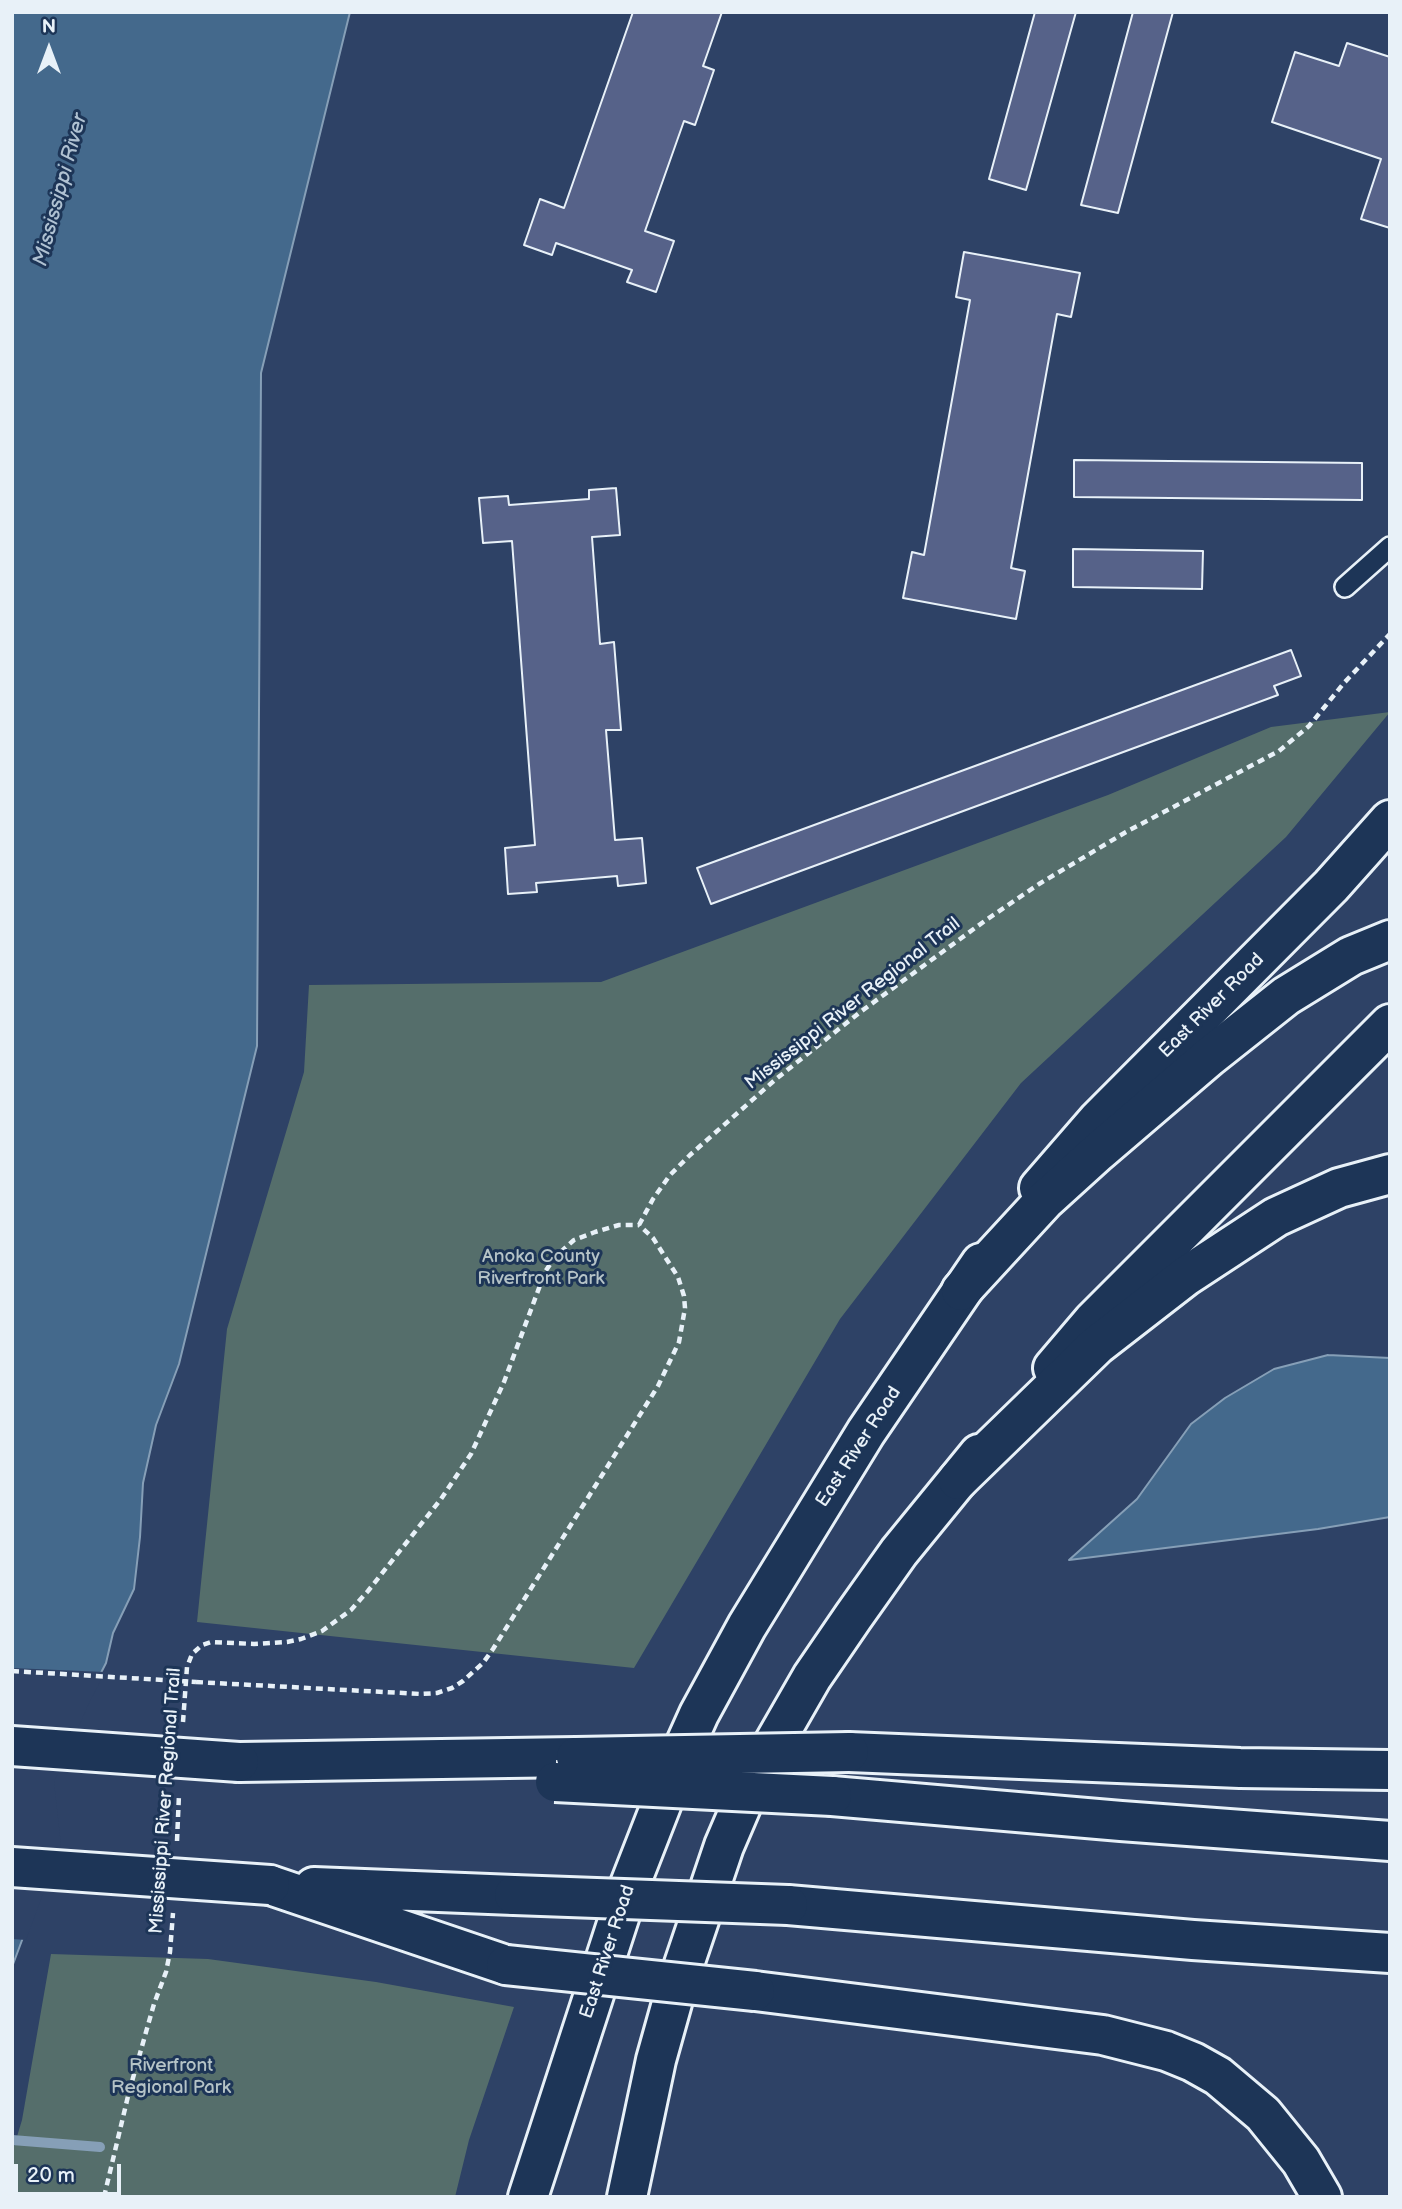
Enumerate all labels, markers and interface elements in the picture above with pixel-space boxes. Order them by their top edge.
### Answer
north arrow [14,14,84,84]
text: N [42,16,56,39]
water label: Mississippi River [29,111,93,269]
street label: Mississippi River Regional Trail [741,913,965,1095]
street label: East River Road [1155,949,1269,1063]
park label: Anoka County Riverfront Park [477,1246,605,1290]
street label: East River Road [812,1382,906,1512]
street label: Mississippi River Regional Trail [145,1667,187,1935]
street label: East River Road [576,1882,640,2022]
park label: Riverfront Regional Park [111,2055,231,2099]
scale bar [18,2150,124,2194]
text: 20 m [27,2163,75,2188]

